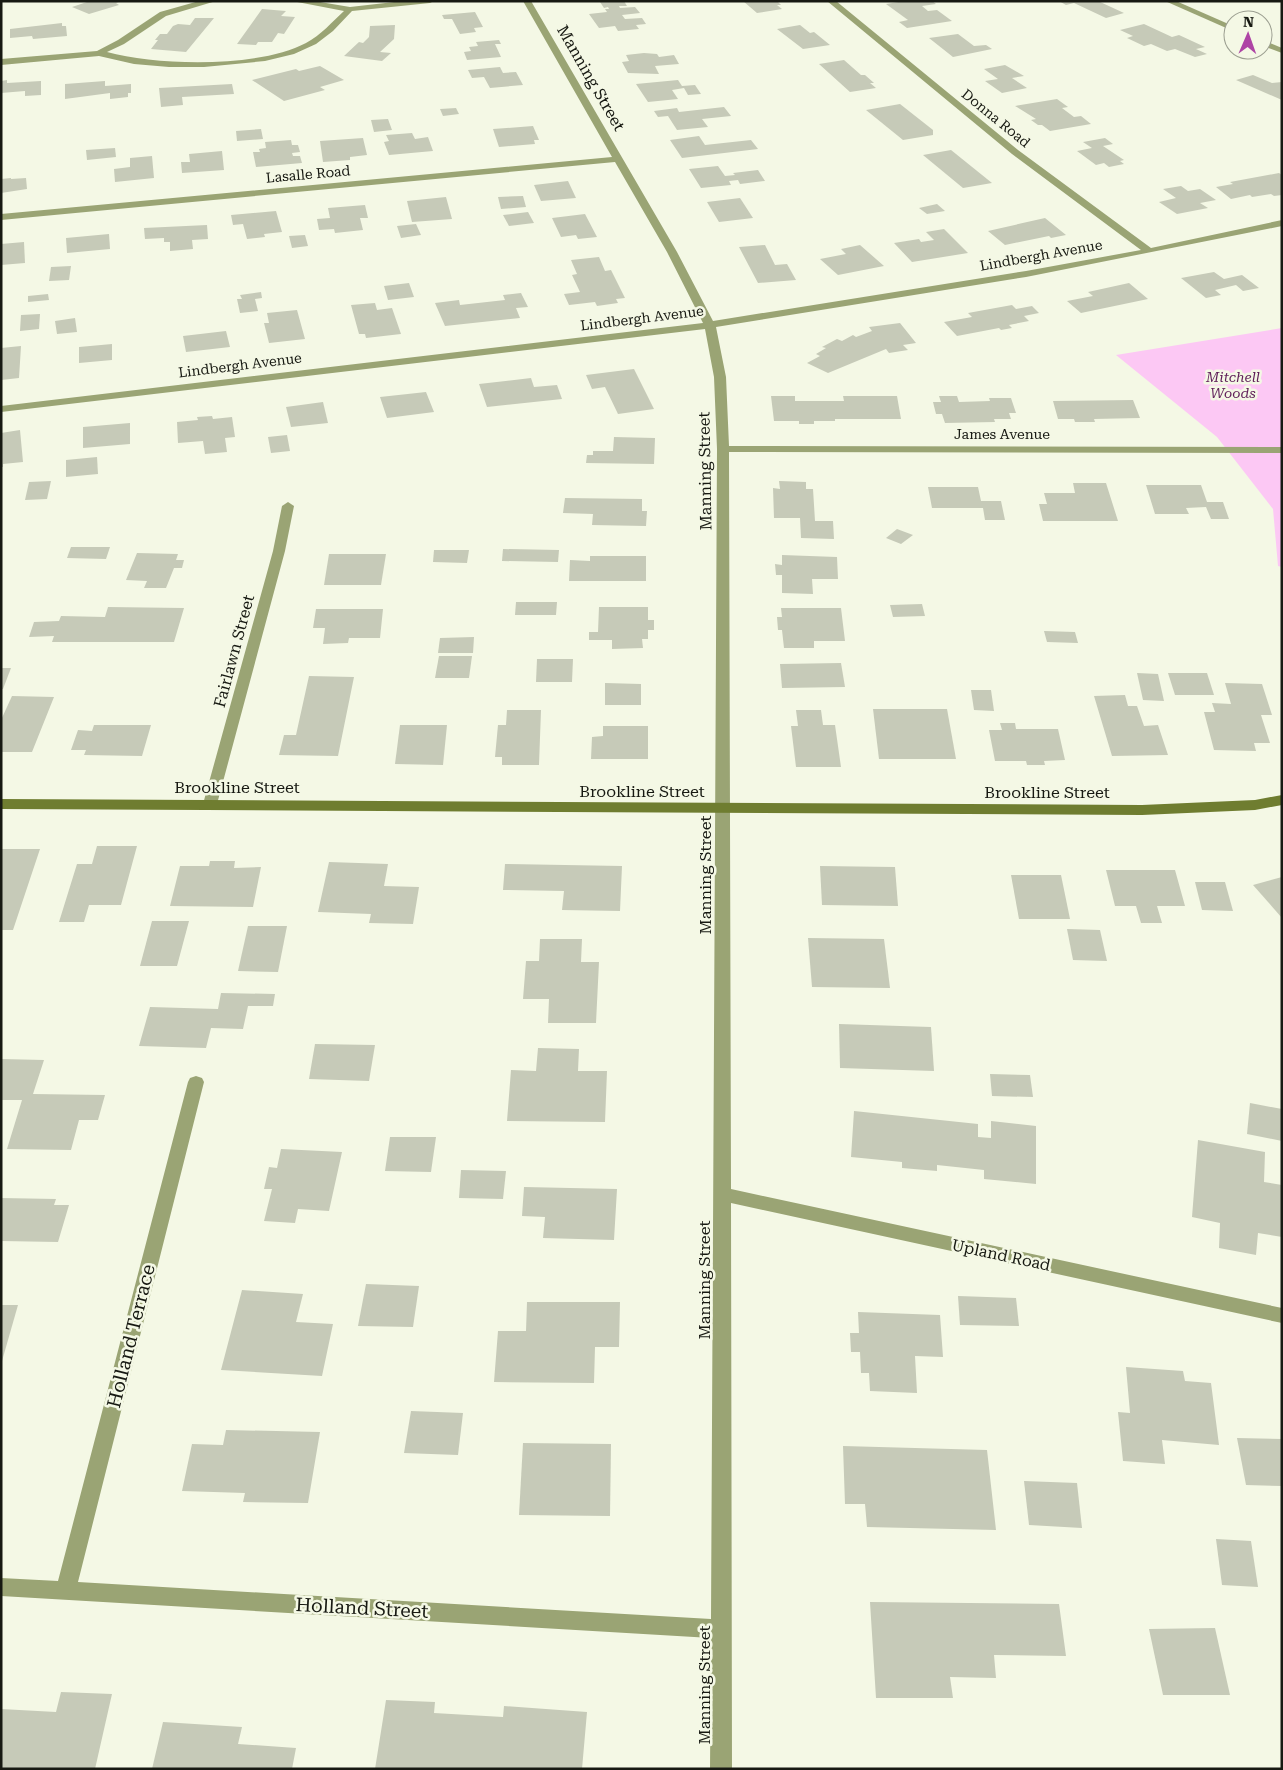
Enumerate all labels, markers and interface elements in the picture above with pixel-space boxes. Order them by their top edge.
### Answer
north arrow [1223,10,1273,60]
text: N [1243,14,1254,30]
street label: Manning Street [553,22,629,134]
street label: Donna Road [959,86,1033,150]
street label: Lasalle Road [265,162,351,186]
street label: Lindbergh Avenue [978,236,1104,274]
street label: Lindbergh Avenue [579,302,705,334]
street label: Lindbergh Avenue [177,349,303,381]
park label: Mitchell Woods [1205,369,1260,401]
street label: Manning Street [694,411,716,531]
street label: James Avenue [954,426,1050,442]
street label: Fairlawn Street [210,593,258,709]
street label: Brookline Street [174,778,300,797]
street label: Brookline Street [579,782,705,801]
street label: Brookline Street [984,783,1110,802]
street label: Manning Street [696,816,715,934]
street label: Manning Street [695,1221,714,1339]
street label: Upland Road [950,1235,1052,1275]
street label: Holland Terrace [102,1262,160,1410]
street label: Holland Street [295,1593,429,1623]
street label: Manning Street [695,1626,714,1744]

